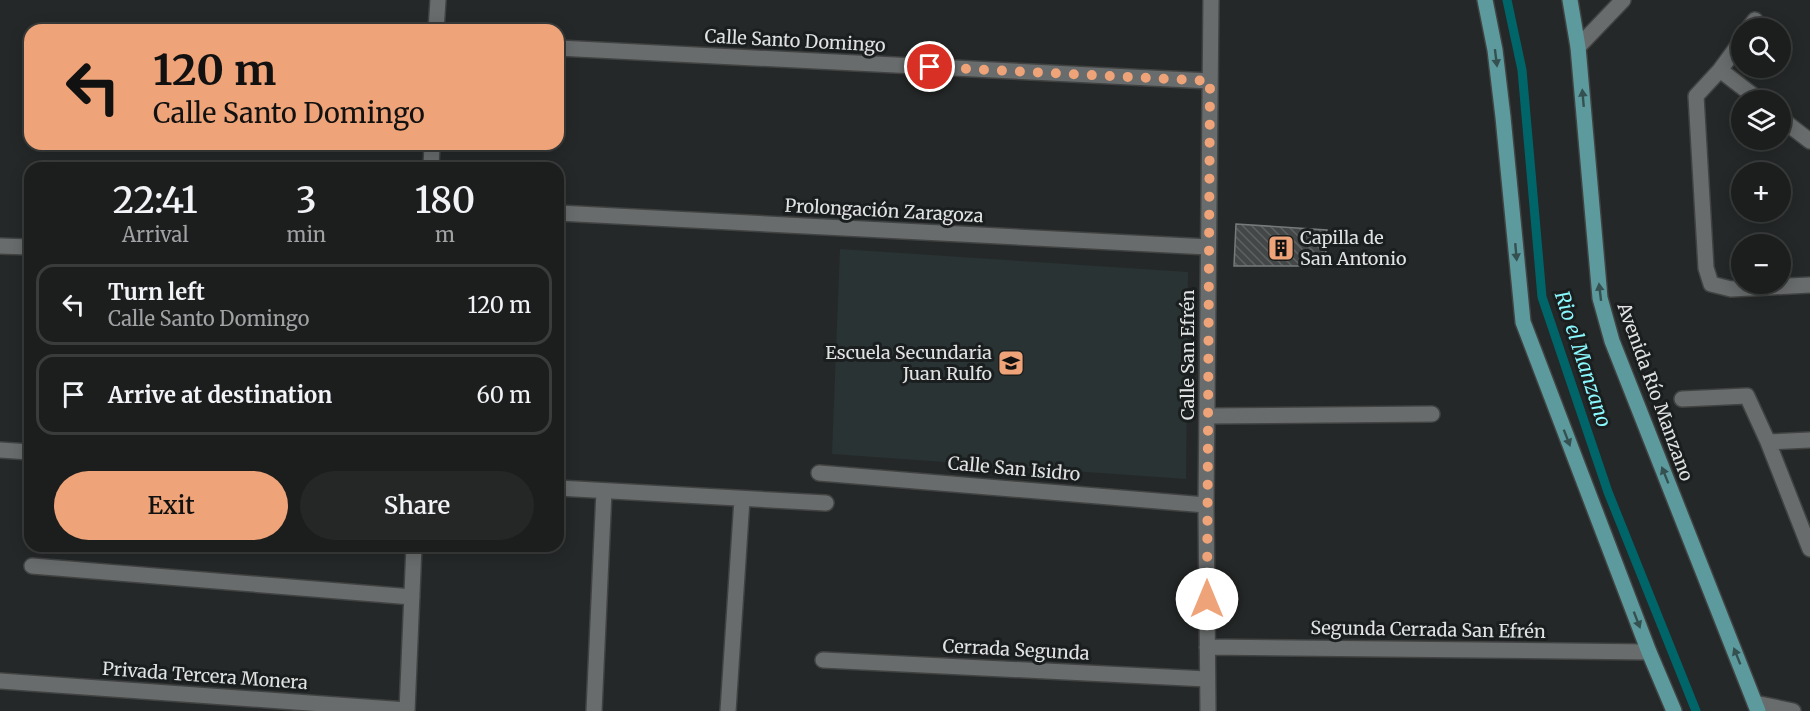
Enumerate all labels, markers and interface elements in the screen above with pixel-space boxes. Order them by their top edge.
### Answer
map controls [1731,18,1791,294]
button: search [1731,18,1791,78]
street label: Calle Santo Domingo [704,24,886,57]
pin [904,41,955,92]
text: 120 m [153,44,276,96]
icon: left [54,48,132,126]
one-way arrow [1491,48,1500,67]
icon: arrive [913,50,946,83]
one-way arrow [1578,88,1588,107]
button: layers [1731,90,1791,150]
text: Calle Santo Domingo [153,96,425,130]
button: + [1731,162,1791,222]
text: 22:41 [113,178,198,223]
text: 3 [296,178,317,223]
text: 180 [415,178,475,223]
street label: Prolongación Zaragoza [784,194,984,227]
text: Arrival [122,222,189,247]
text: min [287,222,326,247]
text: m [435,222,455,247]
place label: Capilla de San Antonio [1300,226,1407,270]
building icon: Capilla de San Antonio [1266,233,1296,263]
button: − [1731,234,1791,294]
one-way arrow [1511,242,1521,261]
text: Turn left [108,278,205,306]
one-way arrow [1595,282,1605,301]
icon: left [57,288,90,321]
water label: Rio el Manzano [1550,288,1617,430]
street label: Calle San Efrén [1176,290,1199,420]
text: 120 m [467,291,531,319]
street label: Avenida Río Manzano [1612,299,1698,484]
text: Calle Santo Domingo [108,306,309,331]
place label: Escuela Secundaria Juan Rulfo [825,341,992,385]
school or university icon: Escuela Secundaria Juan Rulfo [996,348,1026,378]
icon: arrive [57,378,90,411]
text: Arrive at destination [108,381,332,409]
text: 60 m [477,381,531,409]
one-way arrow [1563,429,1572,447]
street label: Calle San Isidro [947,451,1081,486]
one-way arrow [1660,466,1669,484]
button: Exit [54,471,288,540]
button: Share [300,471,534,540]
position arrow [1175,567,1239,631]
one-way arrow [1632,611,1642,629]
street label: Segunda Cerrada San Efrén [1310,616,1546,643]
street label: Cerrada Segunda [942,634,1090,665]
one-way arrow [1732,647,1742,665]
street label: Privada Tercera Monera [101,657,309,694]

